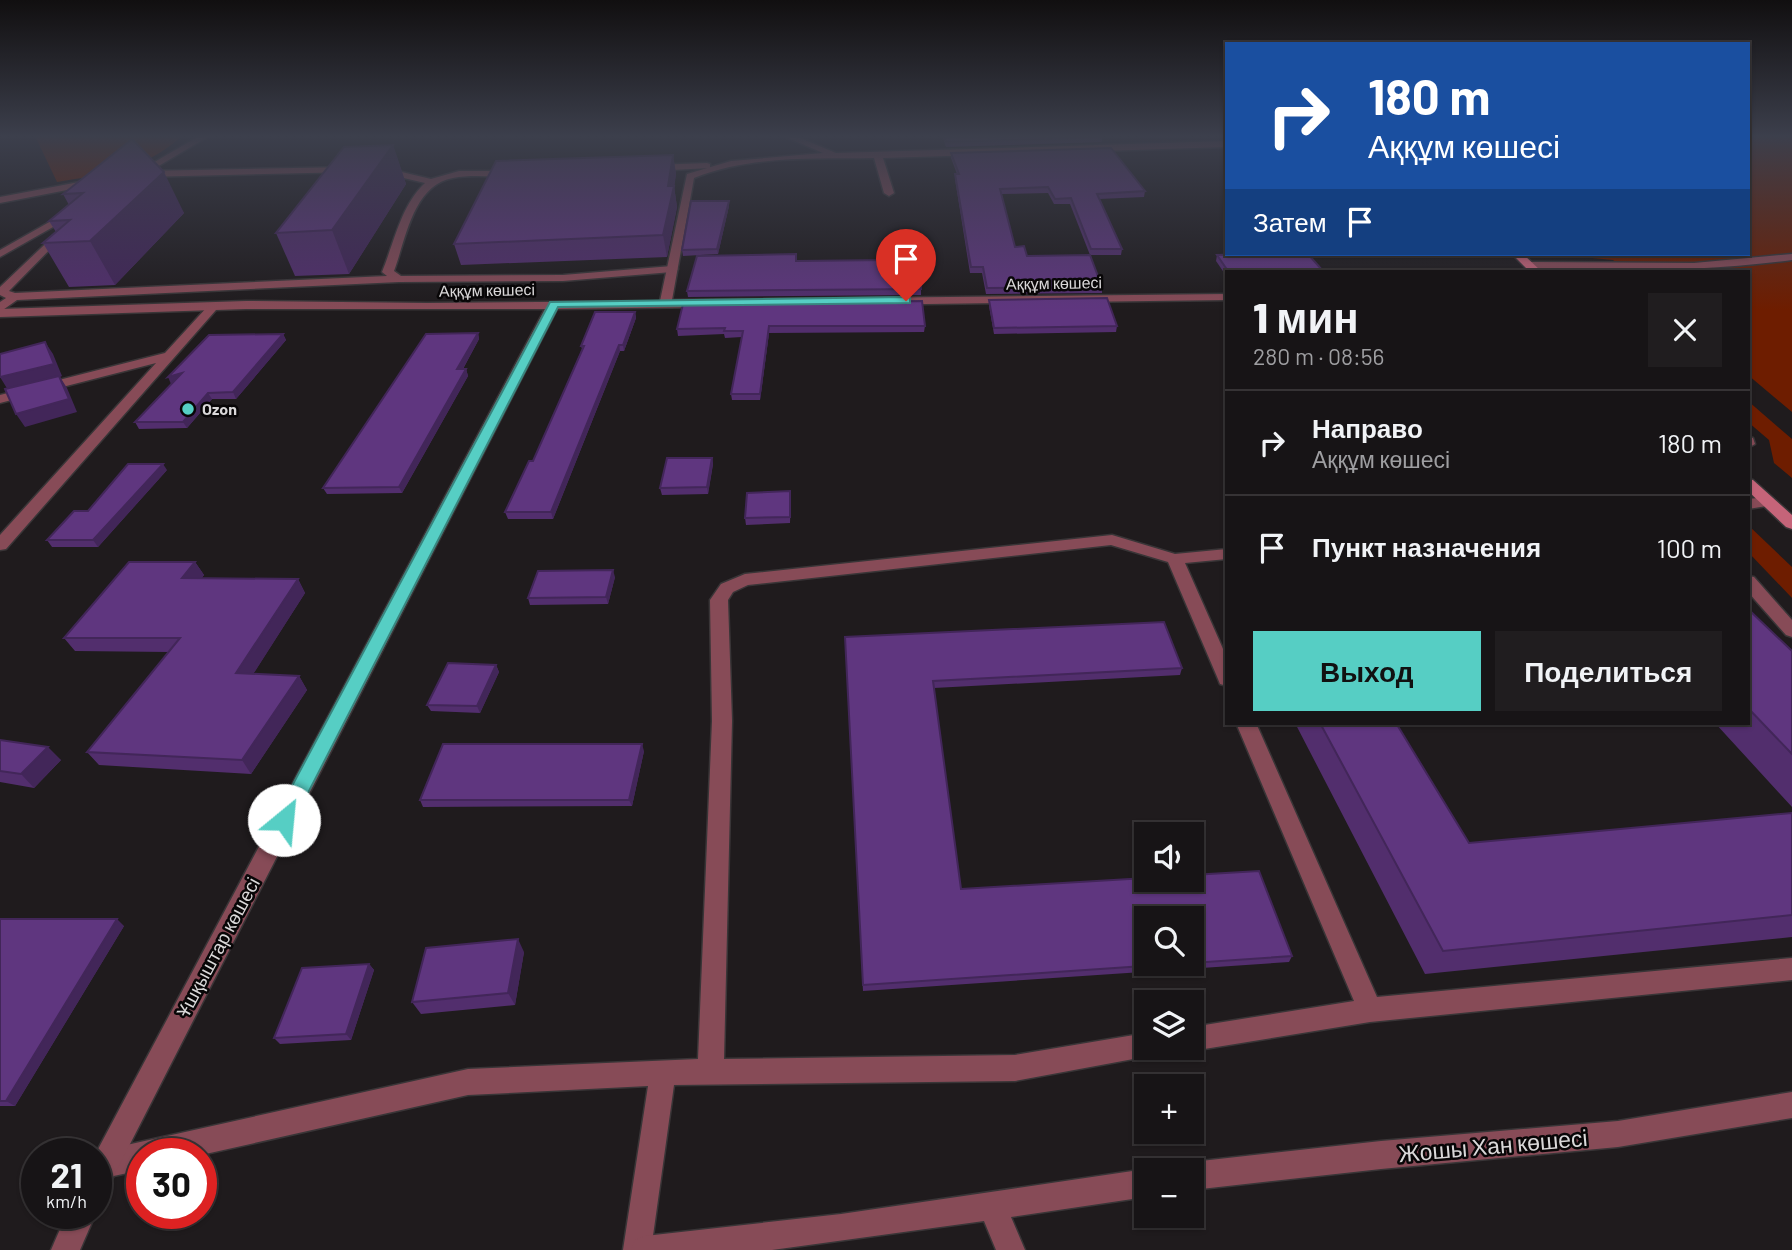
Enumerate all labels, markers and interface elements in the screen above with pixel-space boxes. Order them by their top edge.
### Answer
text: 180 m [1368,66,1491,125]
icon: right [1253,70,1344,161]
text: Аққұм көшесі [1368,126,1560,164]
icon: arrive [1341,203,1379,241]
text: Затем [1253,206,1327,237]
pin [876,229,936,301]
icon: arrive [887,240,925,278]
street label: Аққұм көшесі [1006,272,1102,293]
street label: Аққұм көшесі [439,279,535,300]
text: 1 мин [1253,291,1359,341]
button: close [1648,293,1722,367]
text: 280 m · 08:56 [1253,342,1384,370]
place label: Ozon [202,399,237,418]
marker: Ozon [180,401,196,417]
text: Направо [1312,412,1423,443]
icon: right [1253,424,1291,462]
text: 180 m [1658,427,1722,458]
text: Аққұм көшесі [1312,445,1450,473]
icon: arrive [1253,529,1291,567]
text: Пункт назначения [1312,531,1541,562]
text: 100 m [1657,532,1722,563]
button: Выход [1253,631,1481,711]
button: Поделиться [1495,631,1722,711]
position arrow [247,783,321,857]
map controls [1134,822,1204,1228]
button: sound [1134,822,1204,892]
street label: Ұшқыштар көшесі [171,873,264,1021]
button: search [1134,906,1204,976]
button: layers [1134,990,1204,1060]
button: + [1134,1074,1204,1144]
street label: Жошы Хан көшесі [1397,1123,1589,1167]
speed limit sign: 30 [126,1138,217,1229]
text: 21 [51,1153,82,1195]
button: − [1134,1158,1204,1228]
text: km/h [46,1190,87,1212]

